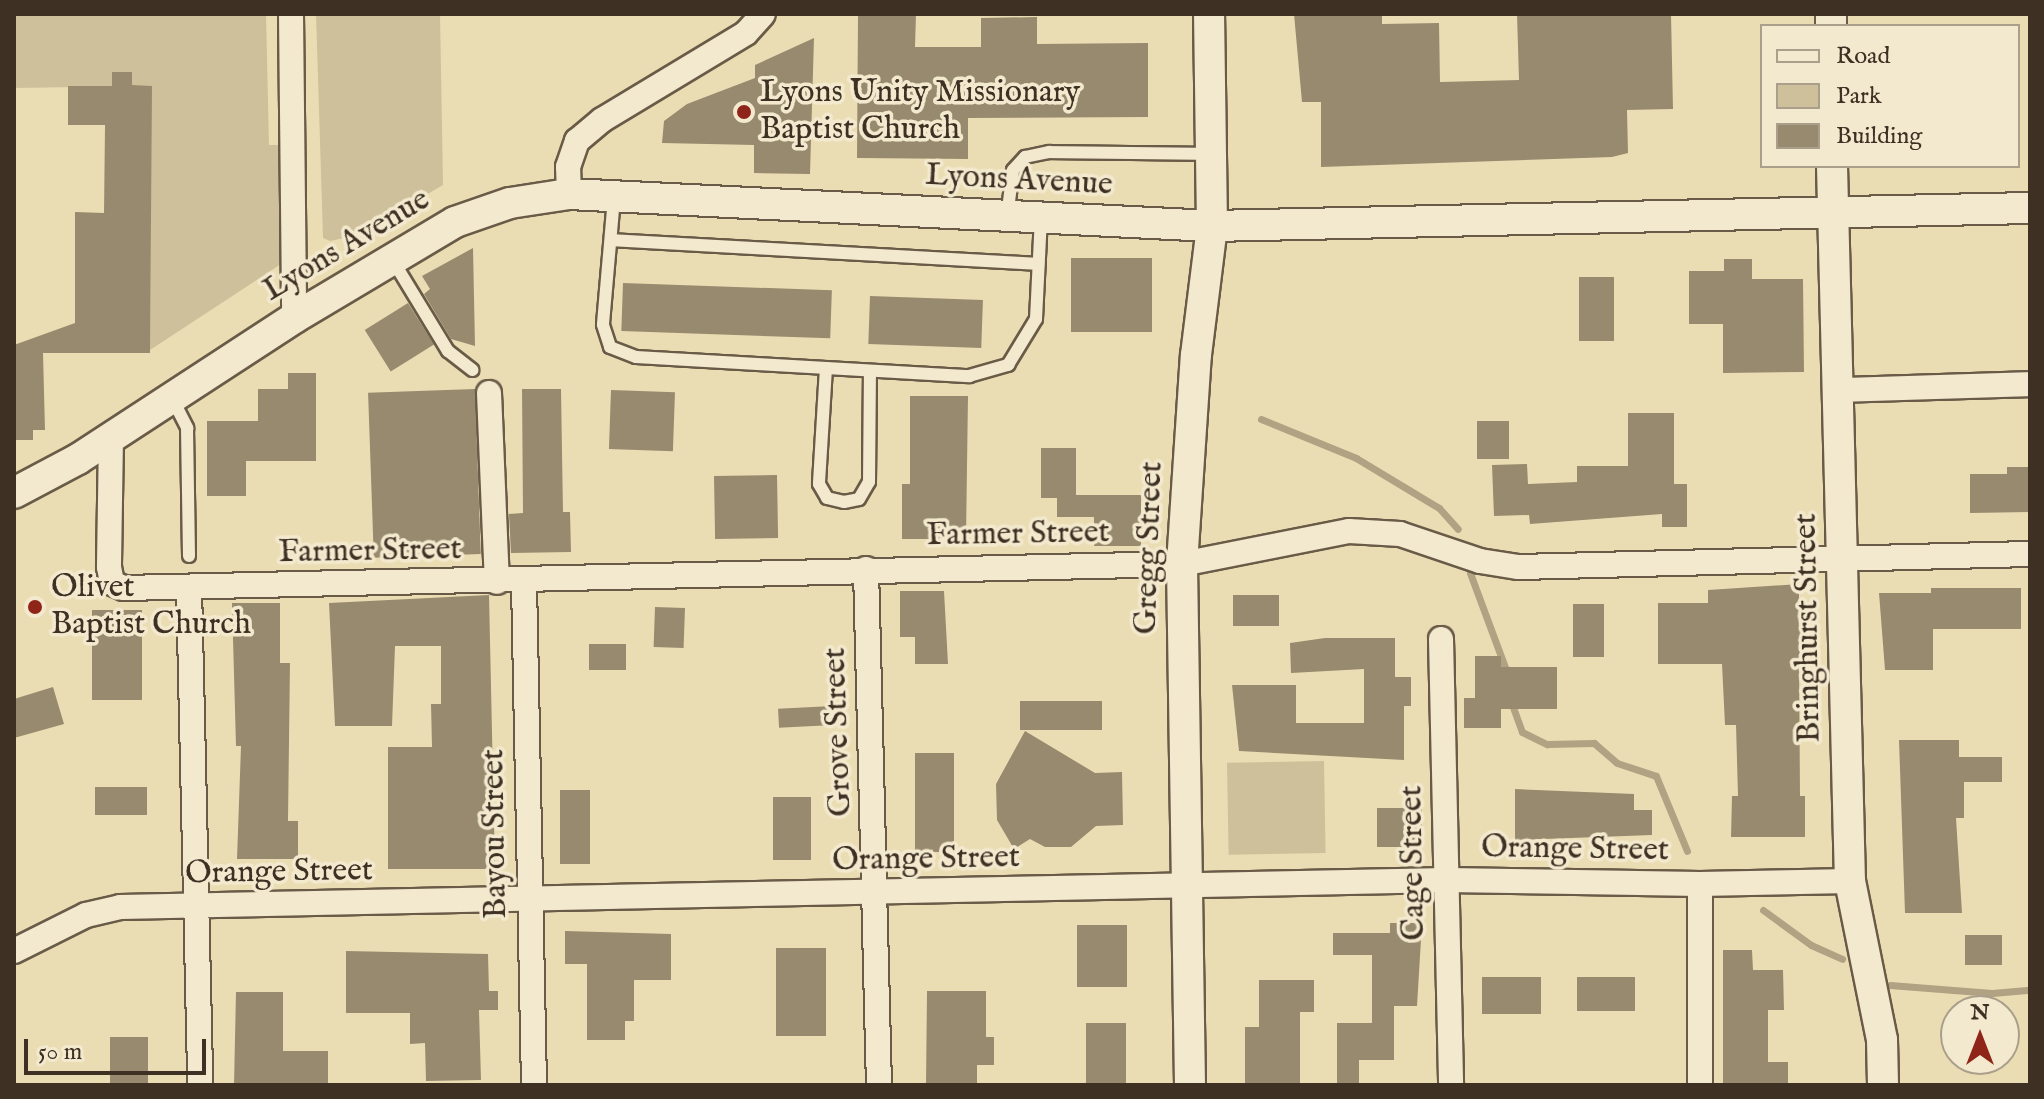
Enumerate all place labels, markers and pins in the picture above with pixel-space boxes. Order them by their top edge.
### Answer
place label: Lyons Unity Missionary Baptist Church [760,75,1080,150]
marker: Lyons Unity Missionary Baptist Church [735,103,753,121]
place label: Olivet Baptist Church [51,570,251,645]
marker: Olivet Baptist Church [26,598,44,616]

